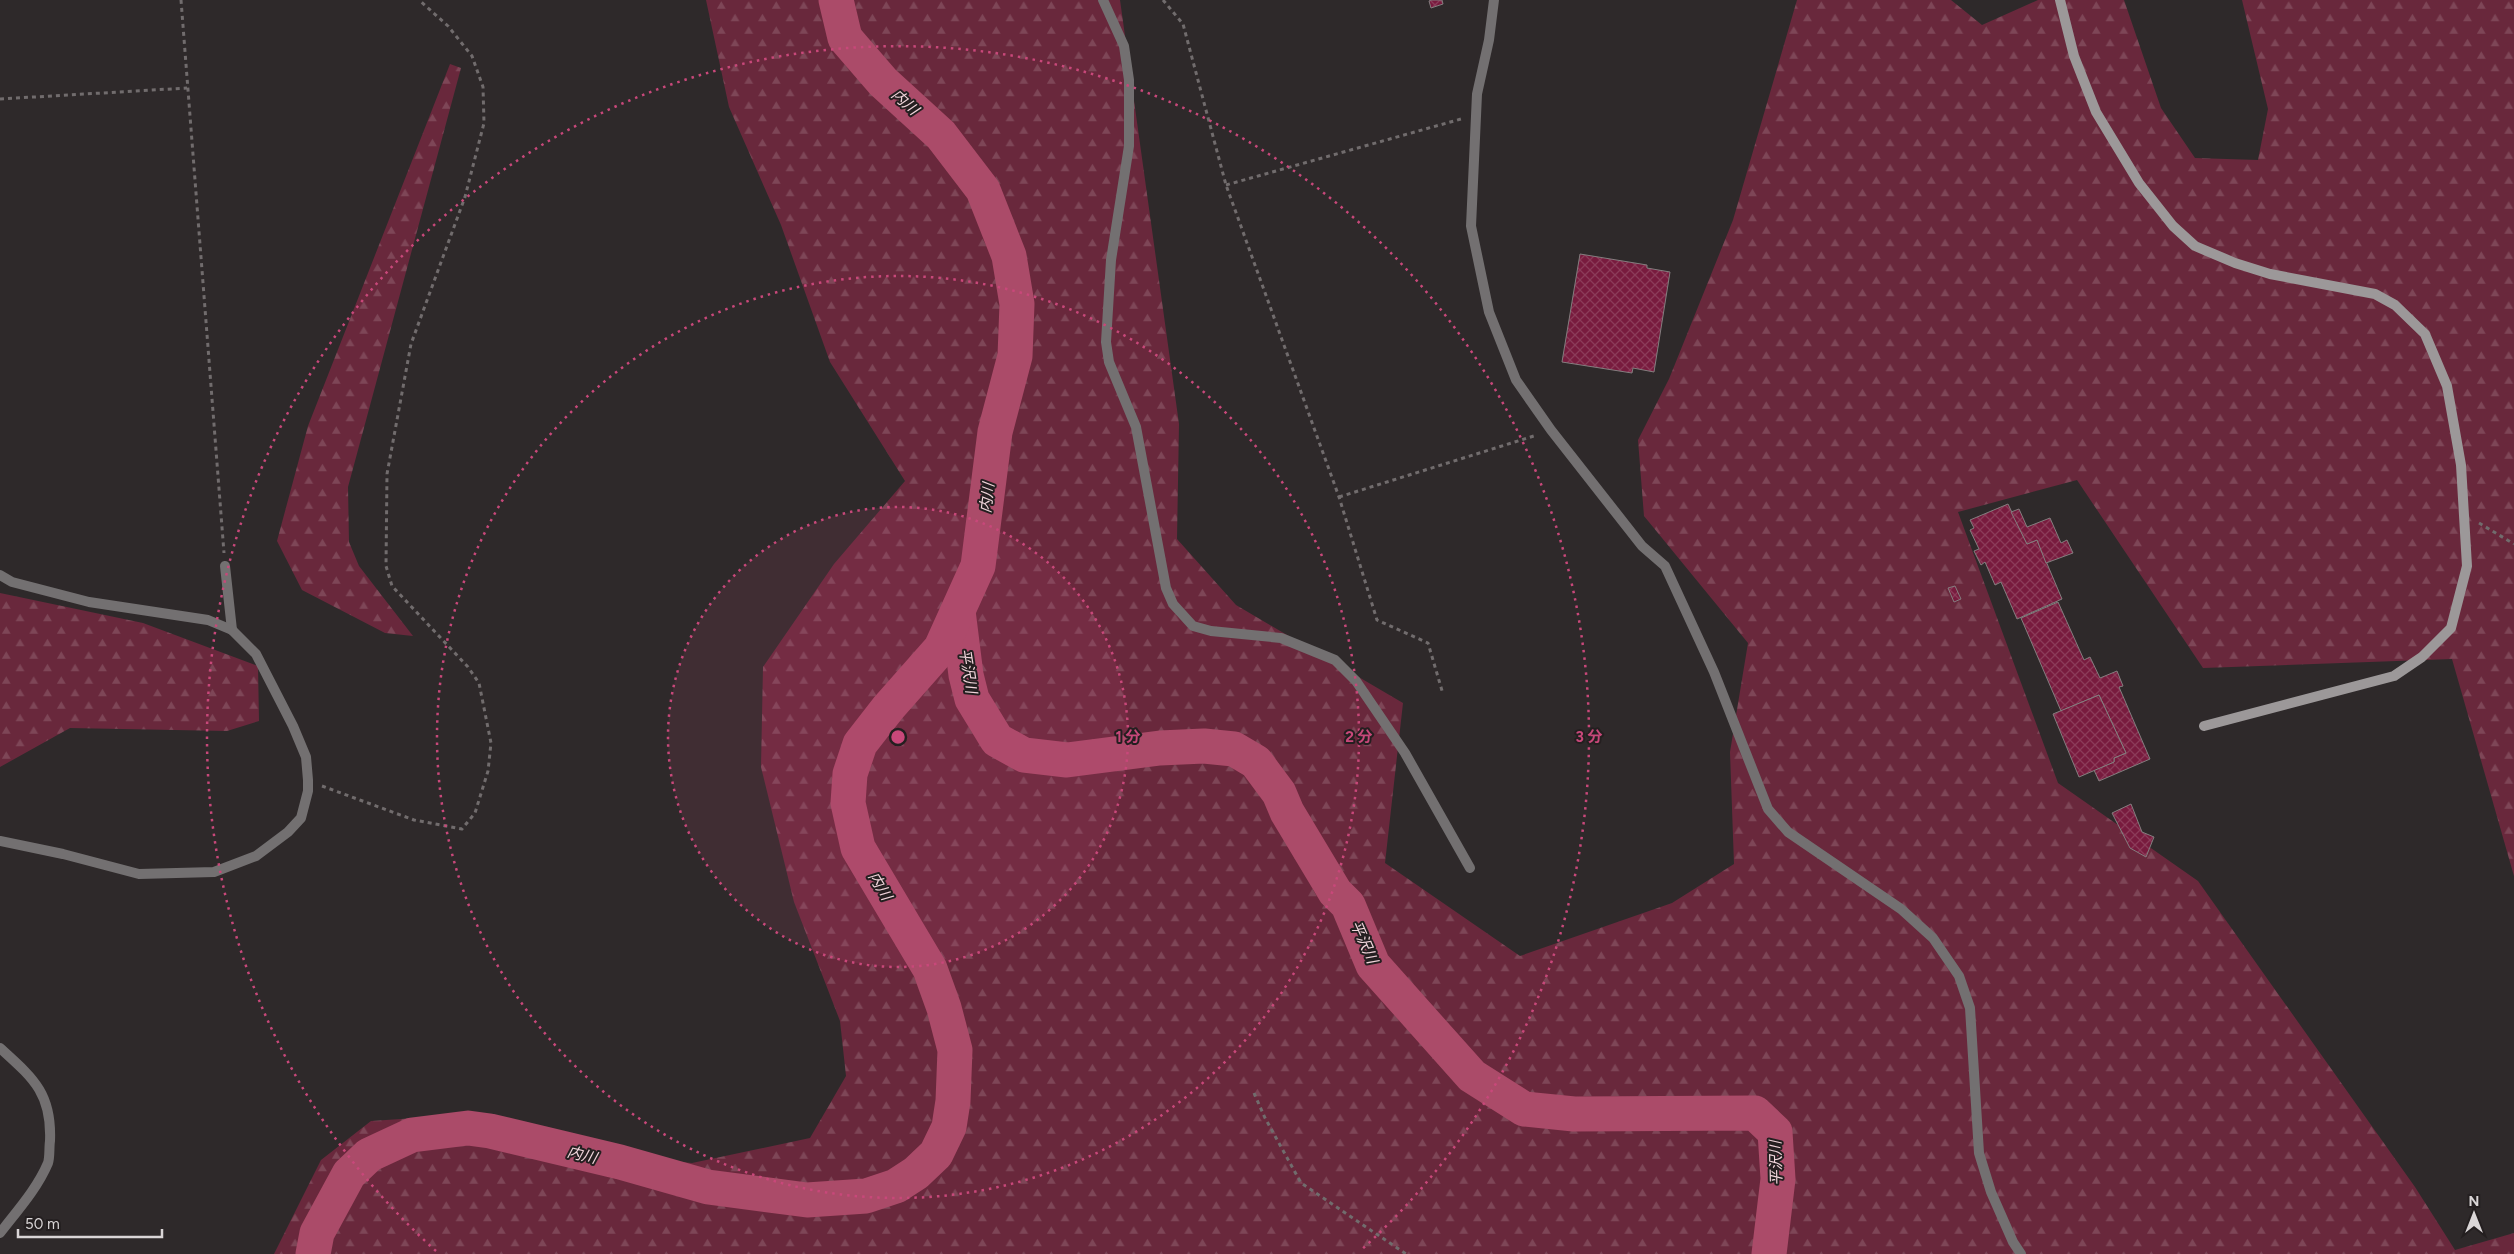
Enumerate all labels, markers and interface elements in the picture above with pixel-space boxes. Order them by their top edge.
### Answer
water label: 内川 [888,85,924,120]
water label: 内川 [976,480,998,514]
water label: 平沢川 [956,647,981,697]
centre of rings [889,728,907,746]
text: 1 分 [1116,728,1140,746]
text: 2 分 [1345,728,1373,746]
text: 3 分 [1576,728,1602,746]
water label: 内川 [865,869,896,905]
water label: 平沢川 [1347,918,1382,968]
water label: 平沢川 [1767,1138,1785,1186]
water label: 内川 [565,1143,601,1168]
north arrow [2449,1189,2499,1239]
text: N [2469,1193,2479,1210]
scale bar [18,1206,161,1238]
text: 50 m [25,1215,60,1233]

